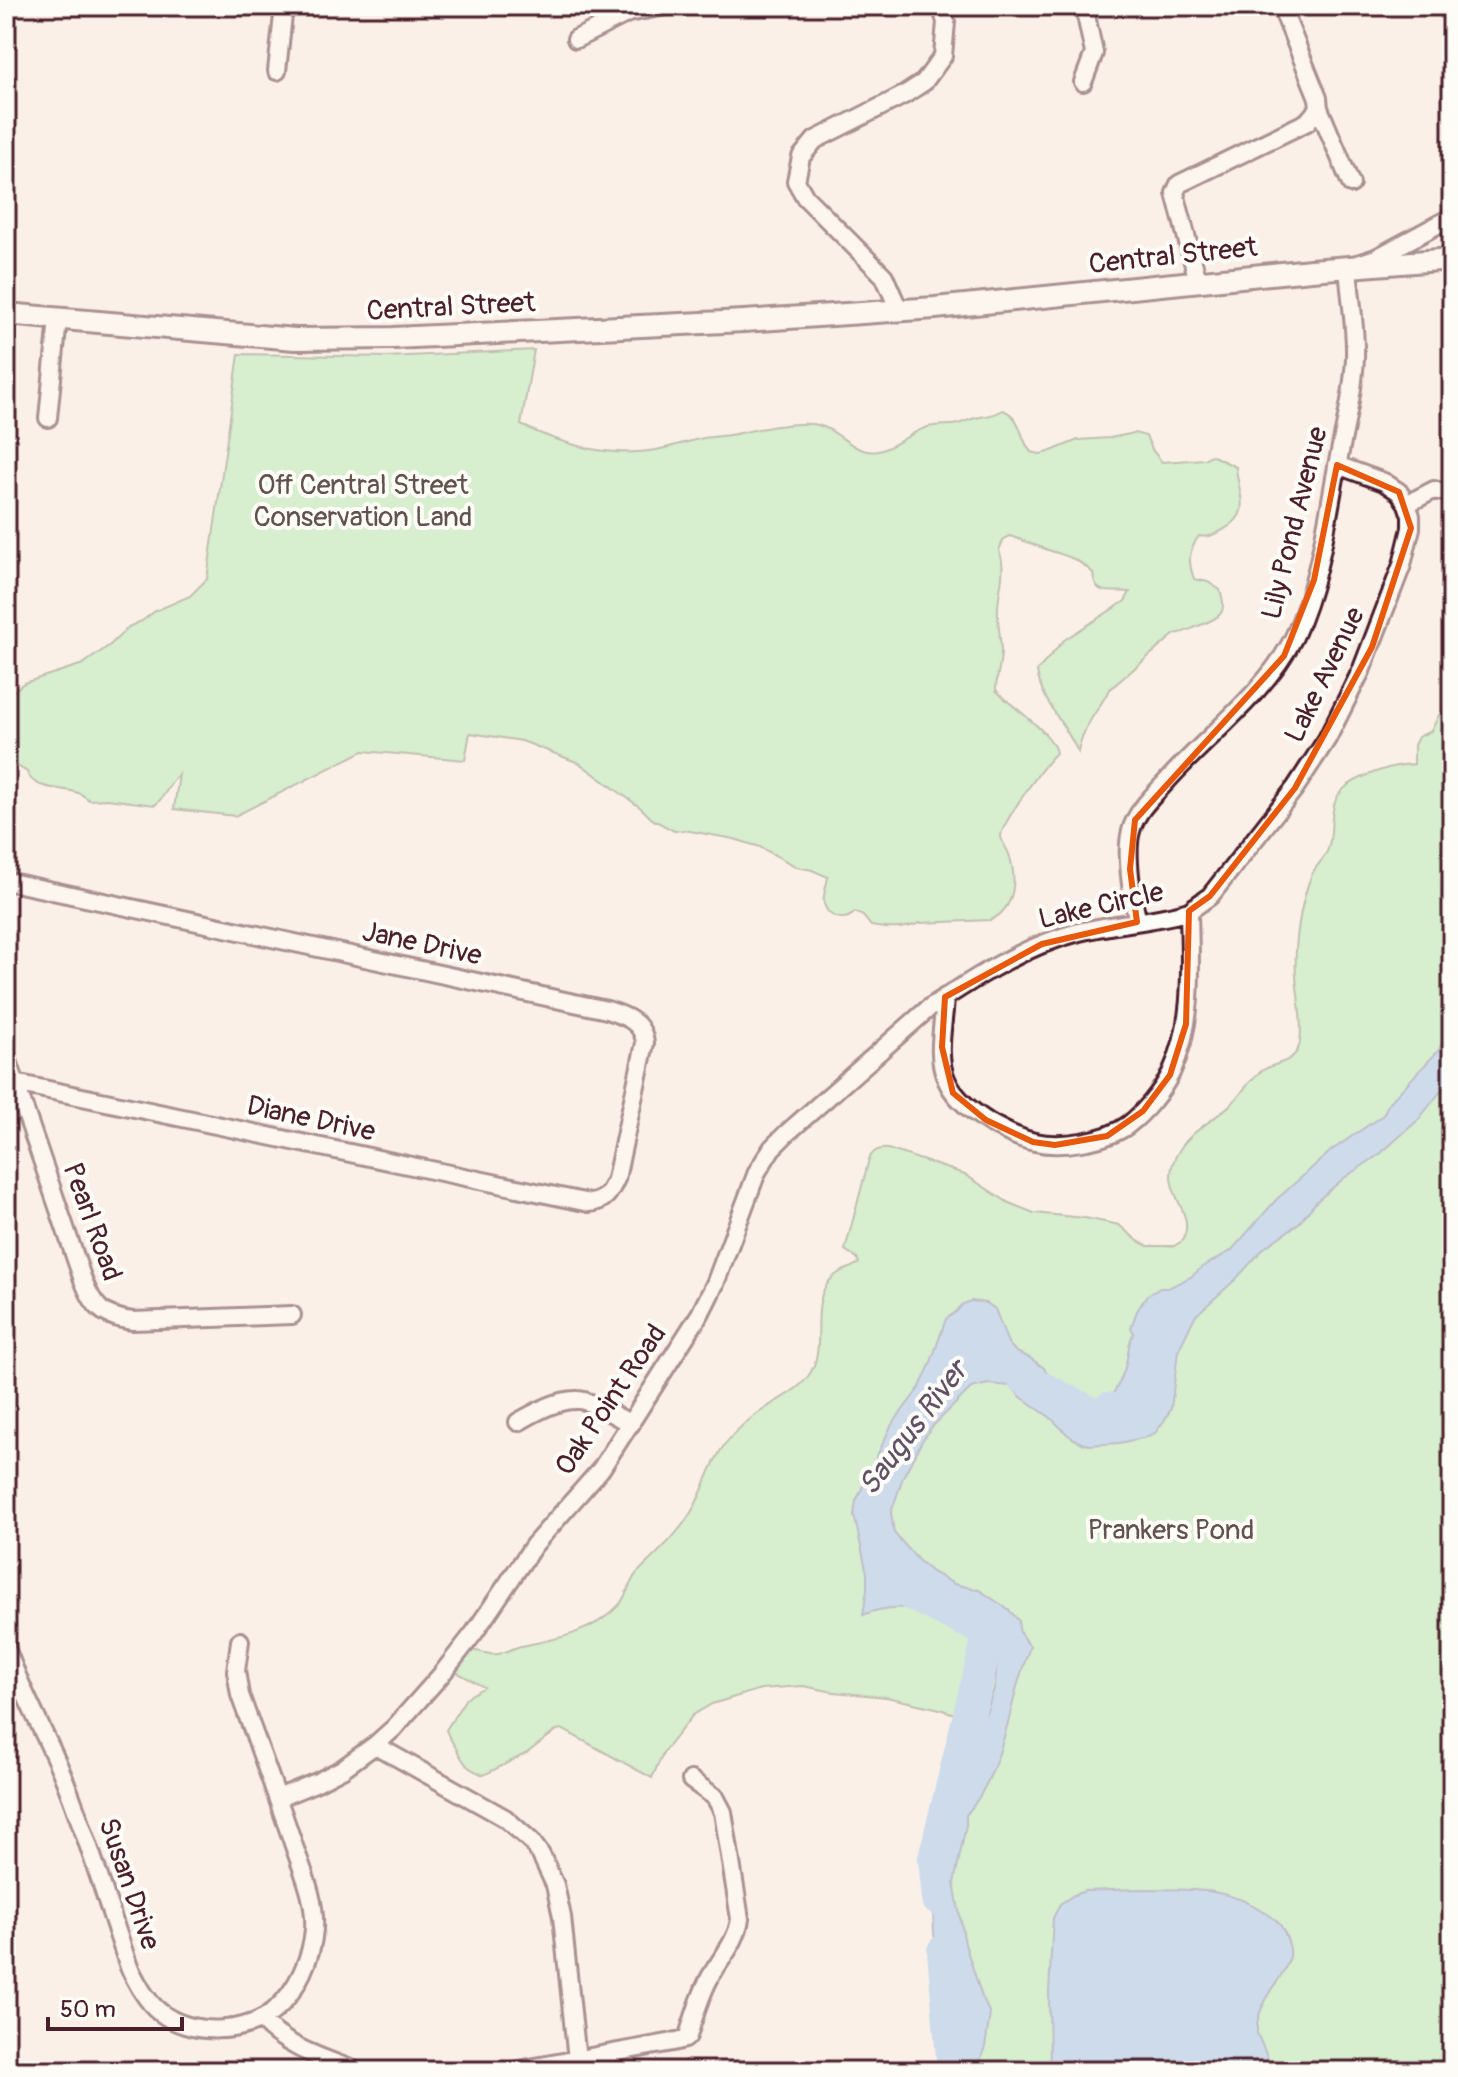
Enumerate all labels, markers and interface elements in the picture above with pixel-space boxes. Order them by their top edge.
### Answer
street label: Central Street [1087,230,1260,282]
street label: Central Street [366,285,537,329]
street label: Lily Pond Avenue [1254,423,1336,623]
park label: Off Central Street Conservation Land [254,468,472,535]
street label: Lake Avenue [1277,601,1373,748]
street label: Lake Circle [1035,875,1167,937]
street label: Jane Drive [359,914,485,974]
street label: Diane Drive [244,1088,379,1150]
street label: Pearl Road [55,1158,129,1286]
street label: Oak Point Road [548,1318,674,1482]
water label: Saugus River [850,1351,977,1502]
park label: Prankers Pond [1088,1513,1254,1548]
street label: Susan Drive [90,1814,168,1955]
scale bar [48,1981,182,2031]
text: 50 m [60,1995,116,2024]

